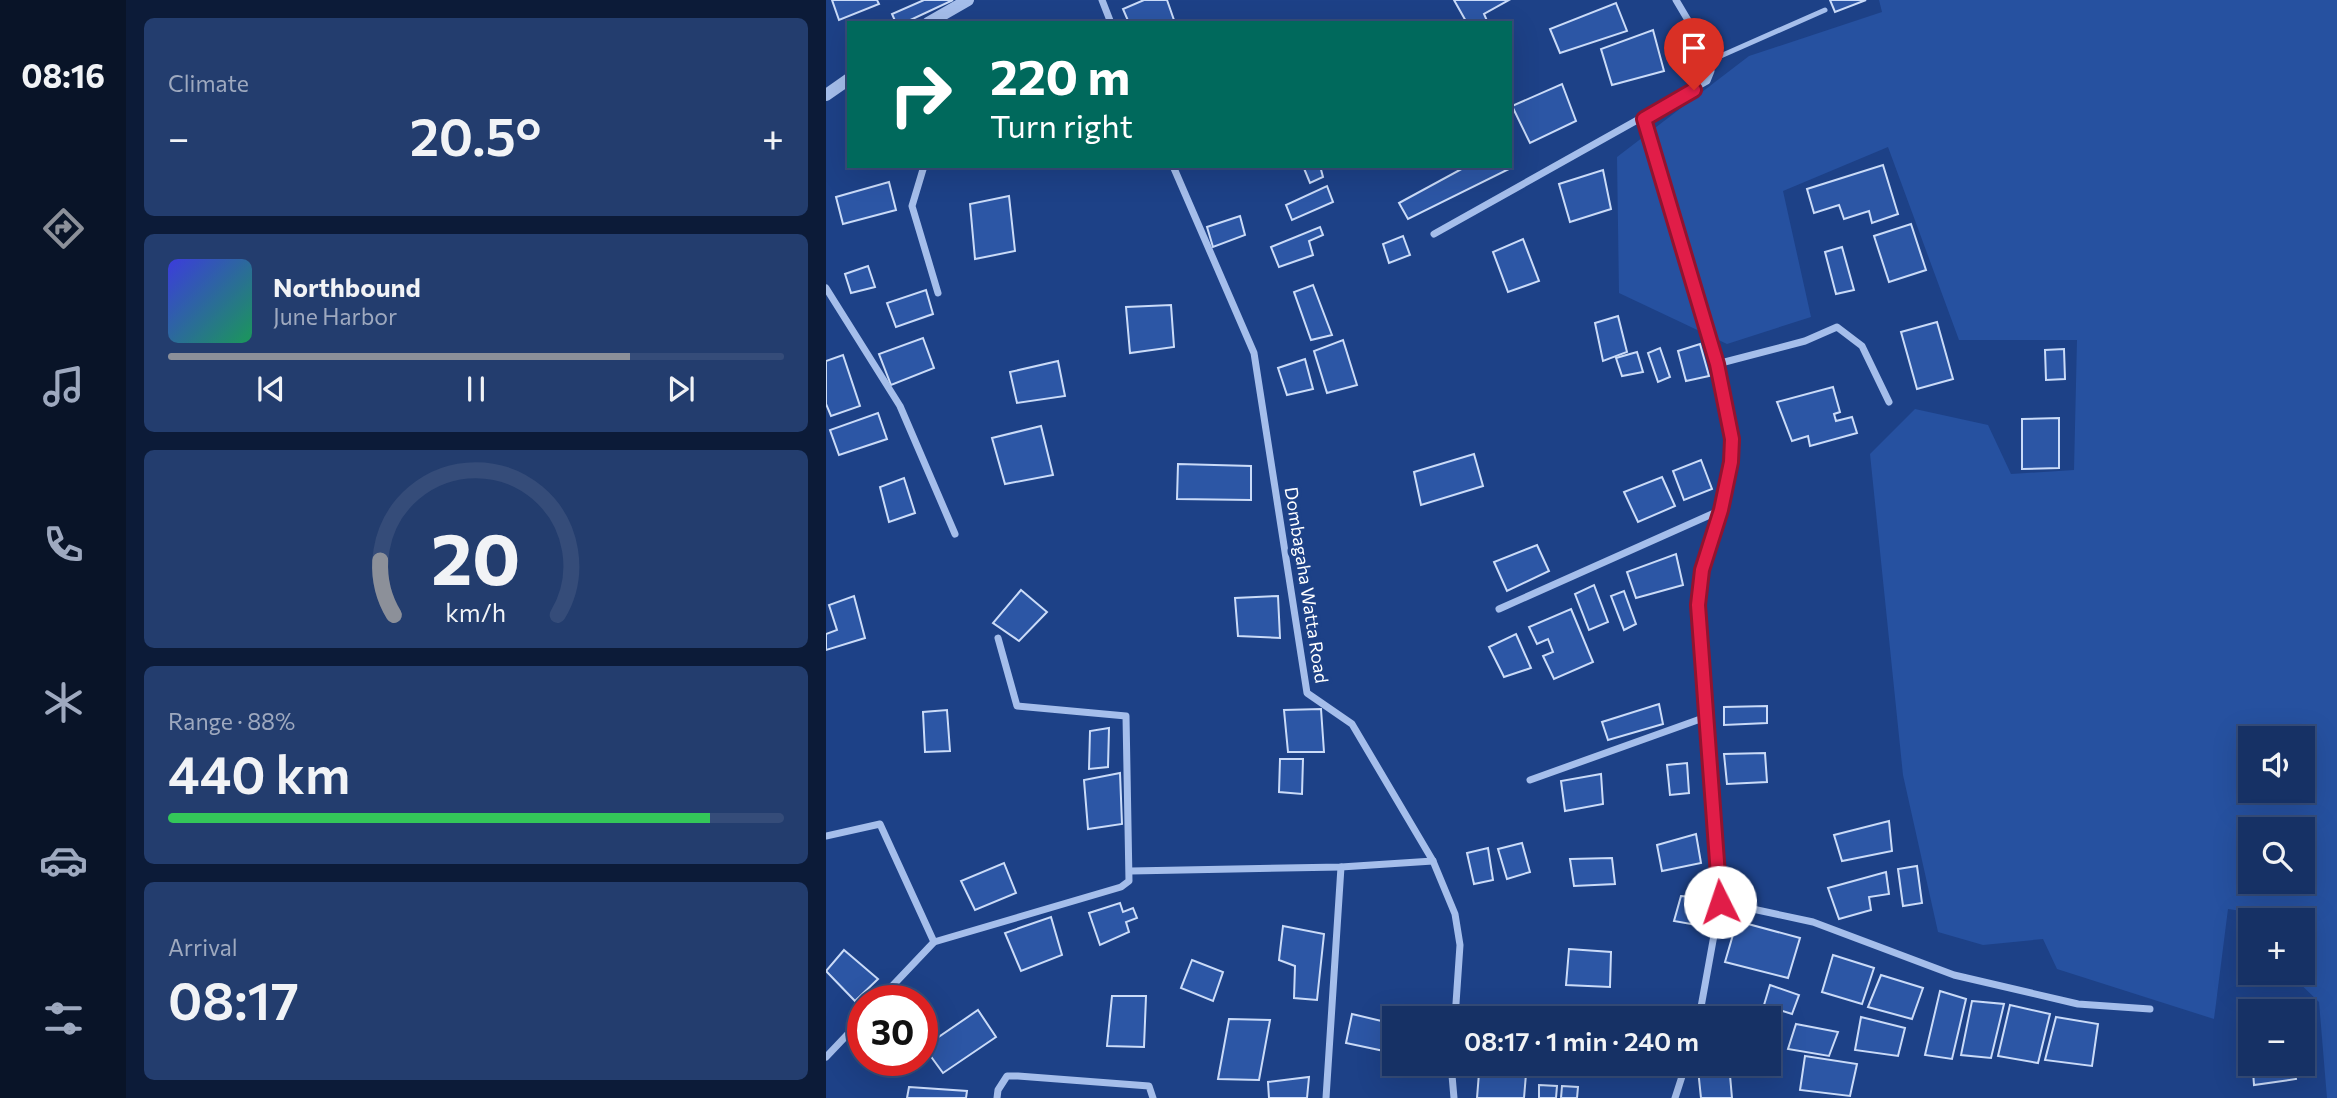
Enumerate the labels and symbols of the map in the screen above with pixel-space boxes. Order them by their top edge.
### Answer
pin [1664,18,1724,90]
street label: Dombagaha Watta Road [1281,485,1333,685]
position arrow [1683,865,1757,939]
speed limit sign: 30 [847,985,938,1076]

